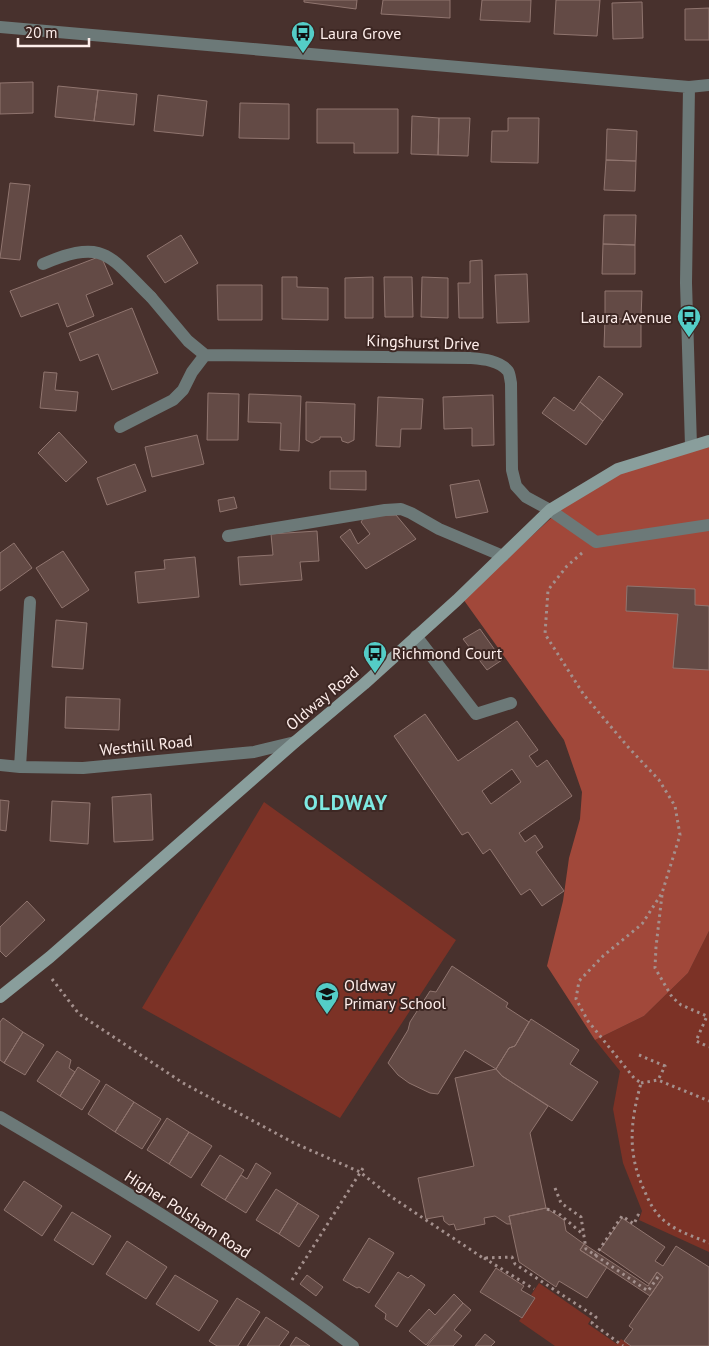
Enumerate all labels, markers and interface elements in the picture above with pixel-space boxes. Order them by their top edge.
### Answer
scale bar [18,15,89,47]
bus stop icon: Laura Grove [290,20,316,54]
text: 20 m [25,23,58,42]
place label: Laura Grove [320,23,401,43]
bus stop icon: Laura Avenue [676,304,702,338]
place label: Laura Avenue [580,307,672,327]
street label: Kingshurst Drive [366,330,480,354]
bus stop icon: Richmond Court [362,640,388,674]
place label: Richmond Court [392,643,503,663]
street label: Oldway Road [282,662,362,734]
street label: Westhill Road [99,730,193,760]
district label: OLDWAY [304,789,388,816]
place label: Oldway Primary School [344,975,446,1013]
school or university icon: Oldway Primary School [314,981,340,1015]
street label: Higher Polsham Road [121,1166,255,1262]

